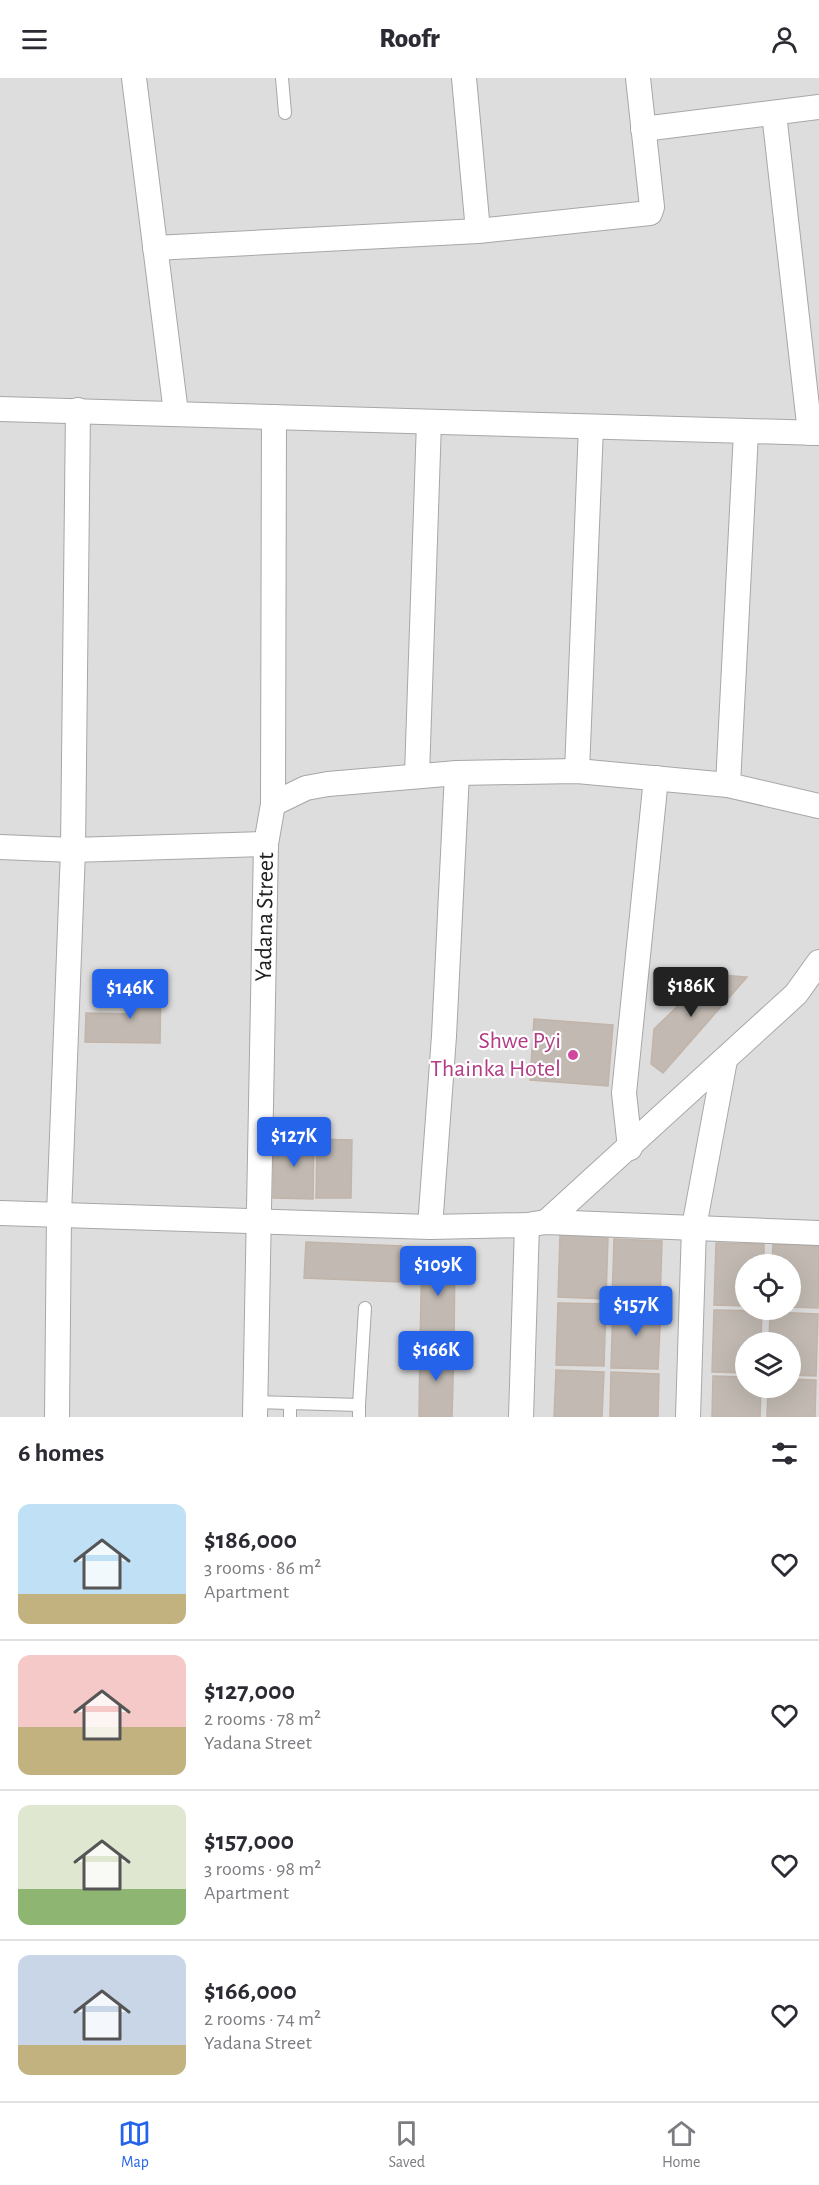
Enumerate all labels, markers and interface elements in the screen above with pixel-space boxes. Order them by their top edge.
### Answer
icon: menu [18,23,51,56]
icon: person [768,23,801,56]
text: Roofr [379,25,440,52]
street label: Yadana Street [252,852,278,982]
pin: $186K [649,967,733,1018]
pin: $146K [88,969,172,1020]
text: $186K [667,976,715,996]
text: $146K [106,978,154,998]
place label: Shwe Pyi Thainka Hotel [430,1029,561,1081]
marker: Shwe Pyi Thainka Hotel [566,1048,580,1062]
pin: $127K [252,1117,336,1168]
text: $127K [271,1126,317,1146]
pin: $109K [396,1246,480,1297]
map controls [735,1254,801,1398]
button: locate [735,1254,801,1320]
text: $109K [414,1255,462,1275]
pin: $157K [594,1286,678,1337]
text: $157K [613,1295,659,1315]
pin: $166K [394,1331,478,1382]
button: layers [735,1332,801,1398]
text: $166K [412,1340,460,1360]
icon: filters [768,1437,801,1470]
text: 6 homes [18,1440,104,1466]
text: $186,000 [204,1527,297,1553]
icon: home [66,1528,138,1600]
icon: heart [768,1548,801,1581]
text: 3 rooms · 86 m² [204,1558,321,1578]
text: Apartment [204,1582,289,1602]
text: $127,000 [204,1678,295,1704]
icon: home [66,1679,138,1751]
icon: heart [768,1699,801,1732]
text: 2 rooms · 78 m² [204,1709,321,1729]
text: Yadana Street [204,1733,312,1753]
text: $157,000 [204,1828,294,1854]
icon: home [66,1829,138,1901]
icon: heart [768,1849,801,1882]
text: 3 rooms · 98 m² [204,1859,321,1879]
text: Apartment [204,1883,289,1903]
text: $166,000 [204,1978,297,2004]
icon: home [66,1979,138,2051]
icon: heart [768,1999,801,2032]
text: 2 rooms · 74 m² [204,2009,321,2029]
text: Yadana Street [204,2033,312,2053]
tab: Map [118,2117,151,2172]
tab: Saved [388,2117,425,2172]
tab: Home [662,2117,701,2172]

